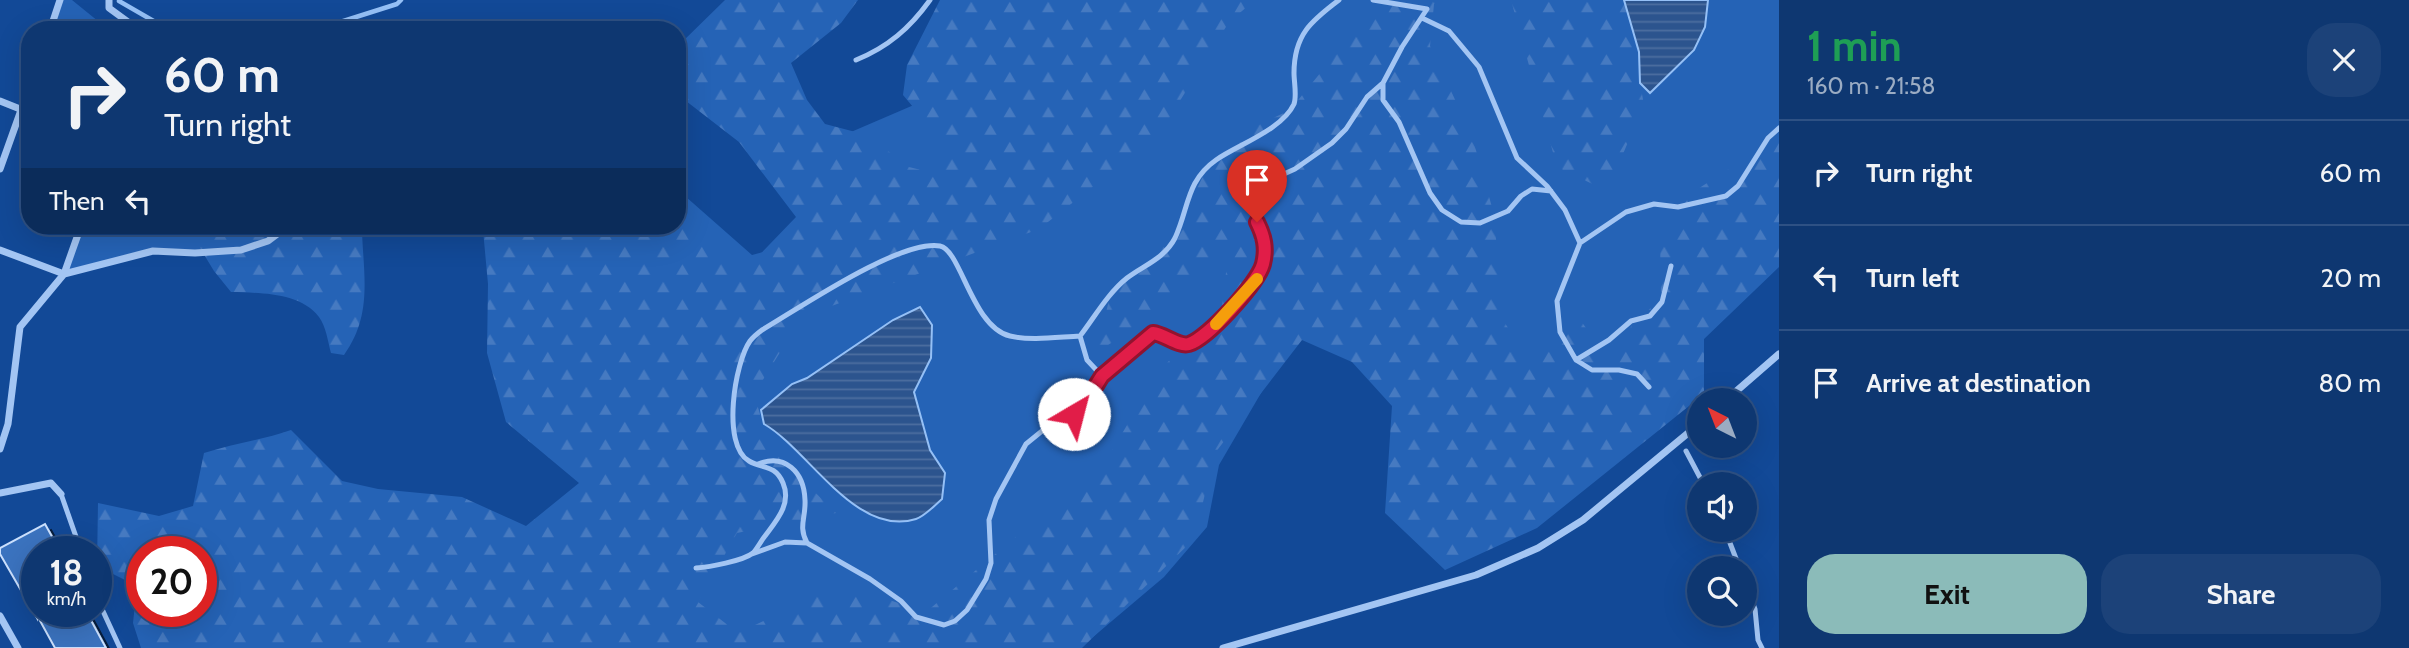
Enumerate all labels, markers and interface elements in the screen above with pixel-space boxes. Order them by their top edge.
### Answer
text: 1 min [1807,20,1902,72]
button: close [2307,23,2381,97]
text: 60 m [164,45,280,104]
icon: right [49,49,140,140]
text: 160 m · 21:58 [1807,72,1936,100]
text: Turn right [164,105,291,144]
pin [1227,150,1287,222]
icon: right [1807,154,1845,192]
text: Turn right [1866,157,1972,189]
text: 60 m [2319,157,2381,189]
icon: arrive [1238,161,1276,199]
icon: left [119,182,157,220]
text: Then [49,185,105,217]
icon: left [1807,259,1845,297]
text: Turn left [1866,262,1959,294]
text: 20 m [2321,262,2381,294]
icon: arrive [1807,364,1845,402]
text: Arrive at destination [1866,367,2091,399]
text: 80 m [2318,367,2381,399]
position arrow [1037,377,1111,451]
north arrow [1687,388,1757,458]
map controls [1687,388,1757,626]
button: sound [1687,472,1757,542]
speed limit sign: 20 [126,536,217,627]
text: 18 [49,551,84,594]
button: Exit [1807,554,2087,634]
button: Share [2101,554,2381,634]
button: search [1687,556,1757,626]
text: km/h [47,588,86,610]

